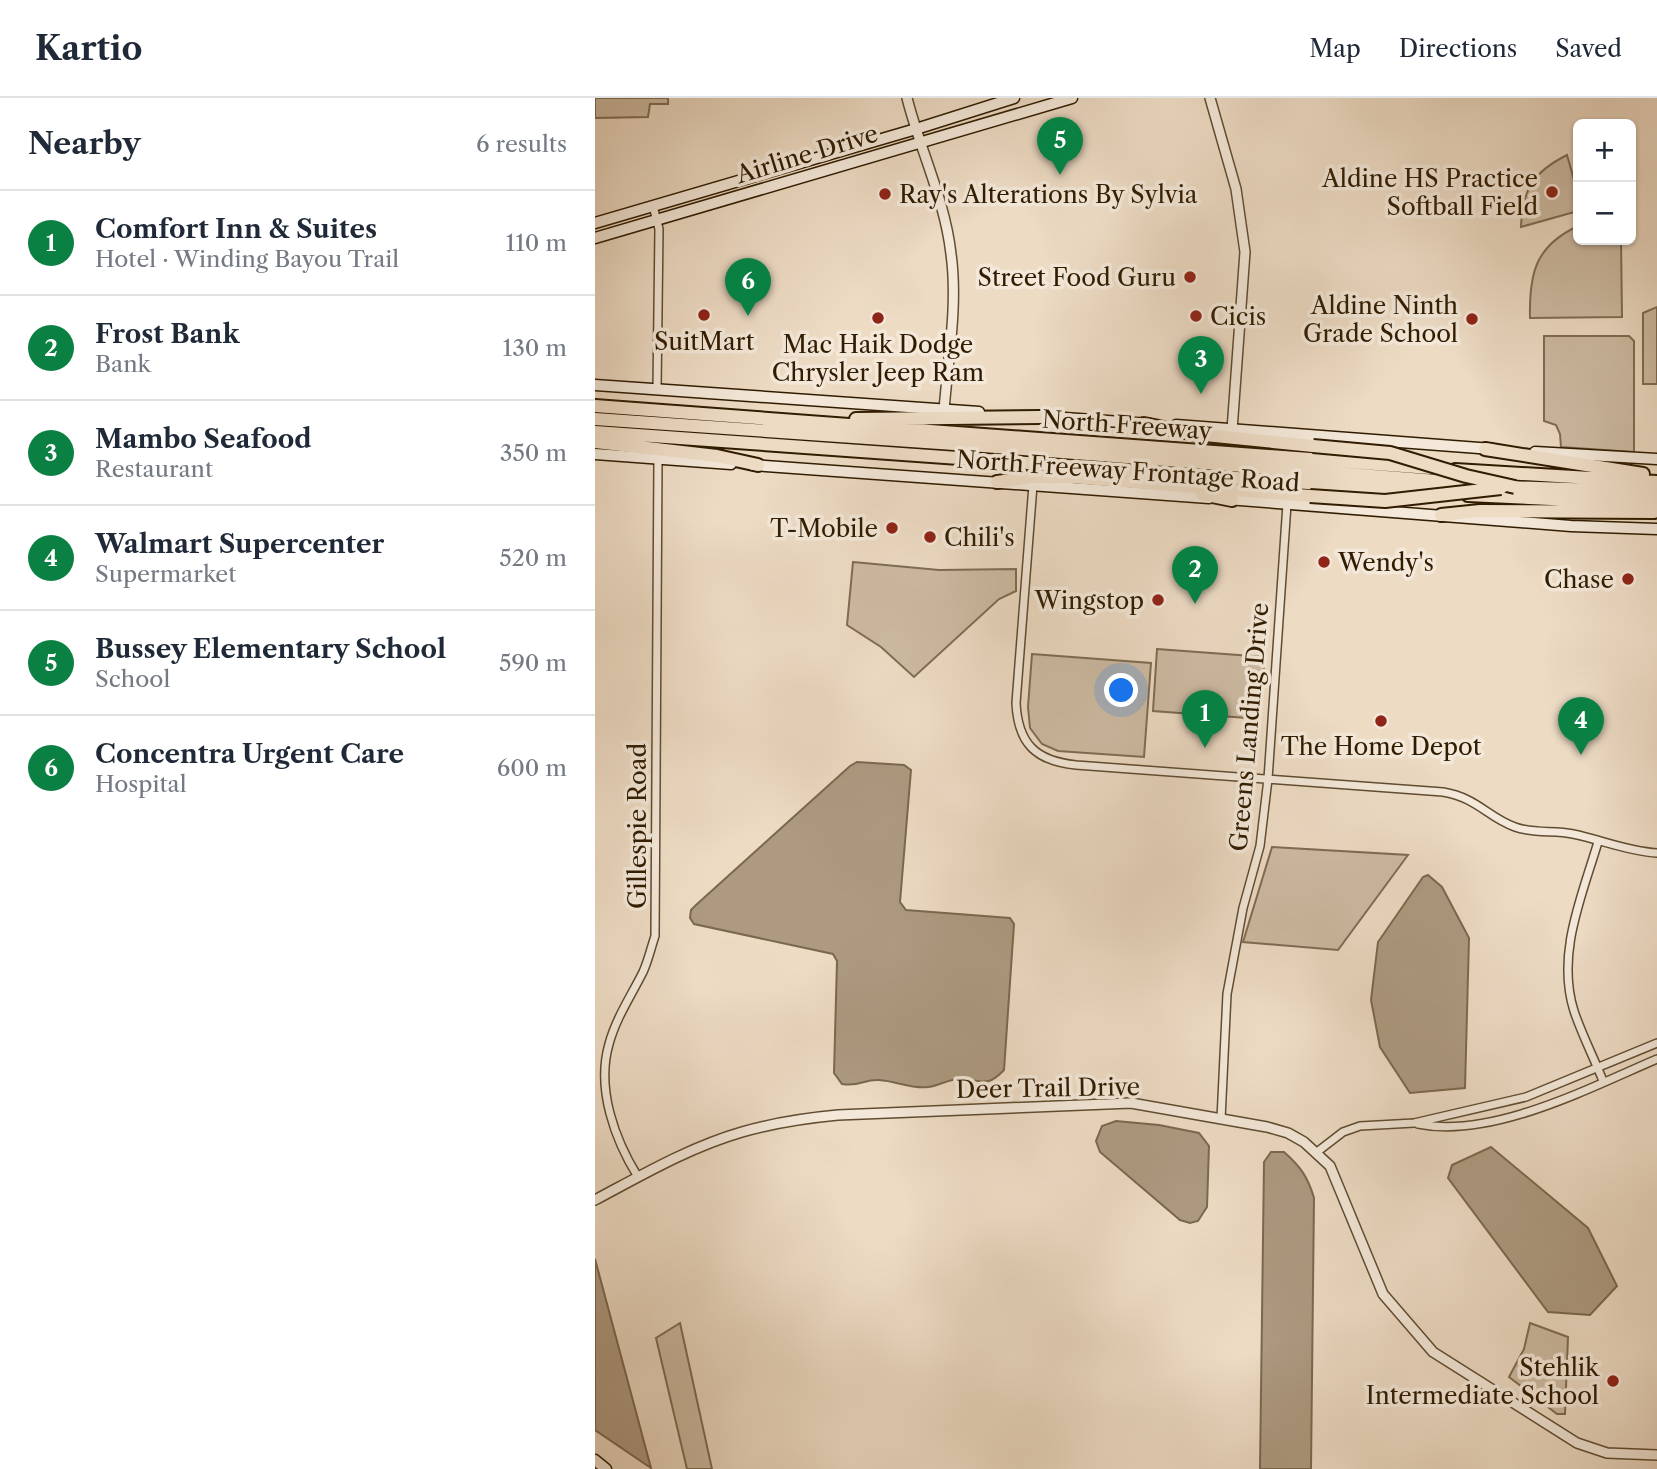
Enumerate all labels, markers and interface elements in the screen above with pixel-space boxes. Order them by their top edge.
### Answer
text: Kartio [35,28,143,69]
text: Map [1309,34,1361,63]
text: Directions [1399,34,1517,63]
text: Saved [1555,34,1622,63]
pin: 5 [1037,117,1083,175]
street label: Airline Drive [732,119,881,190]
map controls [1573,119,1636,245]
button: + [1573,119,1636,182]
text: Nearby [28,125,141,162]
text: 6 results [476,130,567,158]
place label: Aldine HS Practice Softball Field [1321,164,1538,221]
place label: Ray's Alterations By Sylvia [899,180,1198,209]
button: − [1573,182,1636,245]
marker: Aldine HS Practice Softball Field [1544,184,1560,200]
marker: Ray's Alterations By Sylvia [877,186,893,202]
text: Comfort Inn & Suites [95,213,377,245]
text: 1 [46,229,56,257]
text: 110 m [506,229,567,257]
text: Hotel · Winding Bayou Trail [95,245,399,273]
pin: 6 [725,258,771,316]
place label: Street Food Guru [978,263,1176,292]
marker: Street Food Guru [1182,269,1198,285]
place label: Aldine Ninth Grade School [1303,291,1458,348]
place label: Cicis [1210,302,1266,331]
marker: SuitMart [696,307,712,323]
marker: Cicis [1188,308,1204,324]
marker: Mac Haik Dodge Chrysler Jeep Ram [870,310,886,326]
marker: Aldine Ninth Grade School [1464,311,1480,327]
text: Frost Bank [95,318,240,350]
place label: SuitMart [654,327,755,356]
place label: Mac Haik Dodge Chrysler Jeep Ram [772,330,984,387]
text: 2 [44,334,58,362]
text: 130 m [503,334,567,362]
pin: 3 [1178,336,1224,394]
text: Bank [95,350,151,378]
street label: North Freeway [1041,405,1214,445]
text: Mambo Seafood [95,423,312,455]
text: 3 [45,439,58,467]
text: 350 m [500,439,567,467]
street label: North Freeway Frontage Road [955,445,1301,497]
text: Restaurant [95,455,213,483]
place label: T-Mobile [770,514,878,543]
marker: T-Mobile [884,520,900,536]
place label: Chili's [944,523,1015,552]
text: Walmart Supercenter [95,528,384,560]
marker: Chili's [922,529,938,545]
text: 4 [44,544,58,572]
text: 520 m [499,544,567,572]
pin: 2 [1172,546,1218,604]
place label: Wendy's [1337,548,1434,577]
marker: Wendy's [1316,554,1332,570]
text: Supermarket [95,560,236,588]
place label: Chase [1544,565,1614,594]
marker: Chase [1620,571,1636,587]
place label: Wingstop [1033,586,1144,615]
marker: Wingstop [1150,592,1166,608]
street label: Greens Landing Drive [1224,601,1274,853]
text: Bussey Elementary School [95,633,446,665]
text: 5 [45,649,57,677]
text: 590 m [499,649,567,677]
text: School [95,665,170,693]
your location [1104,673,1138,707]
pin: 1 [1182,690,1228,748]
pin: 4 [1558,697,1604,755]
marker: The Home Depot [1373,713,1389,729]
place label: The Home Depot [1281,732,1482,761]
text: Concentra Urgent Care [95,738,404,770]
street label: Gillespie Road [623,743,652,909]
text: 6 [44,754,58,782]
text: 600 m [497,754,567,782]
text: Hospital [95,770,187,798]
street label: Deer Trail Drive [956,1072,1140,1104]
place label: Stehlik Intermediate School [1366,1353,1600,1410]
marker: Stehlik Intermediate School [1605,1373,1621,1389]

